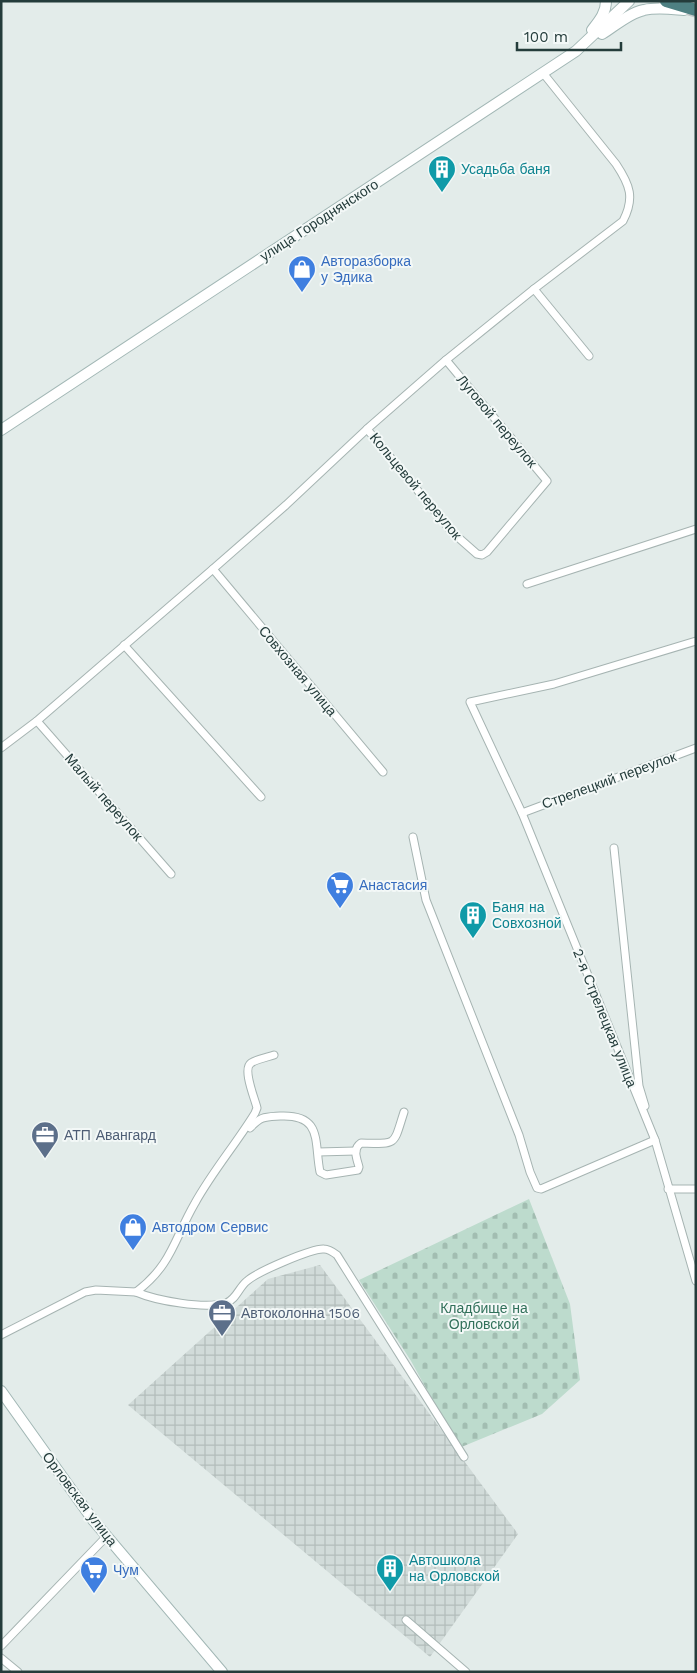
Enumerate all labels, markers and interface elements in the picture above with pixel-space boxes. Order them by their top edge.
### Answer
scale bar [517,20,621,52]
text: 100 m [524,28,568,46]
building icon: Усадьба баня [427,154,457,193]
place label: Усадьба баня [461,161,550,177]
street label: улица Городнянского [257,176,381,264]
place label: Авторазборка у Эдика [321,253,411,285]
shop icon: Авторазборка у Эдика [287,254,317,293]
street label: Луговой переулок [453,371,541,471]
street label: Кольцевой переулок [367,429,466,543]
street label: Совхозная улица [256,623,340,719]
street label: Стрелецкий переулок [540,748,679,812]
street label: Малый переулок [62,750,147,844]
supermarket icon: Анастасия [325,870,355,909]
place label: Анастасия [359,877,427,893]
place label: Баня на Совхозной [492,899,562,931]
building icon: Баня на Совхозной [458,900,488,939]
street label: 2-я Стрелецкая улица [570,946,640,1090]
office icon: АТП Авангард [30,1120,60,1159]
place label: АТП Авангард [64,1127,156,1143]
shop icon: Автодром Сервис [118,1212,148,1251]
place label: Автодром Сервис [152,1219,268,1235]
office icon: Автоколонна 1506 [207,1298,237,1337]
park label: Кладбище на Орловской [440,1300,528,1332]
place label: Автоколонна 1506 [241,1305,360,1321]
street label: Орловская улица [39,1449,121,1549]
place label: Автошкола на Орловской [409,1552,500,1584]
building icon: Автошкола на Орловской [375,1553,405,1592]
supermarket icon: Чум [79,1555,109,1594]
place label: Чум [113,1562,139,1578]

